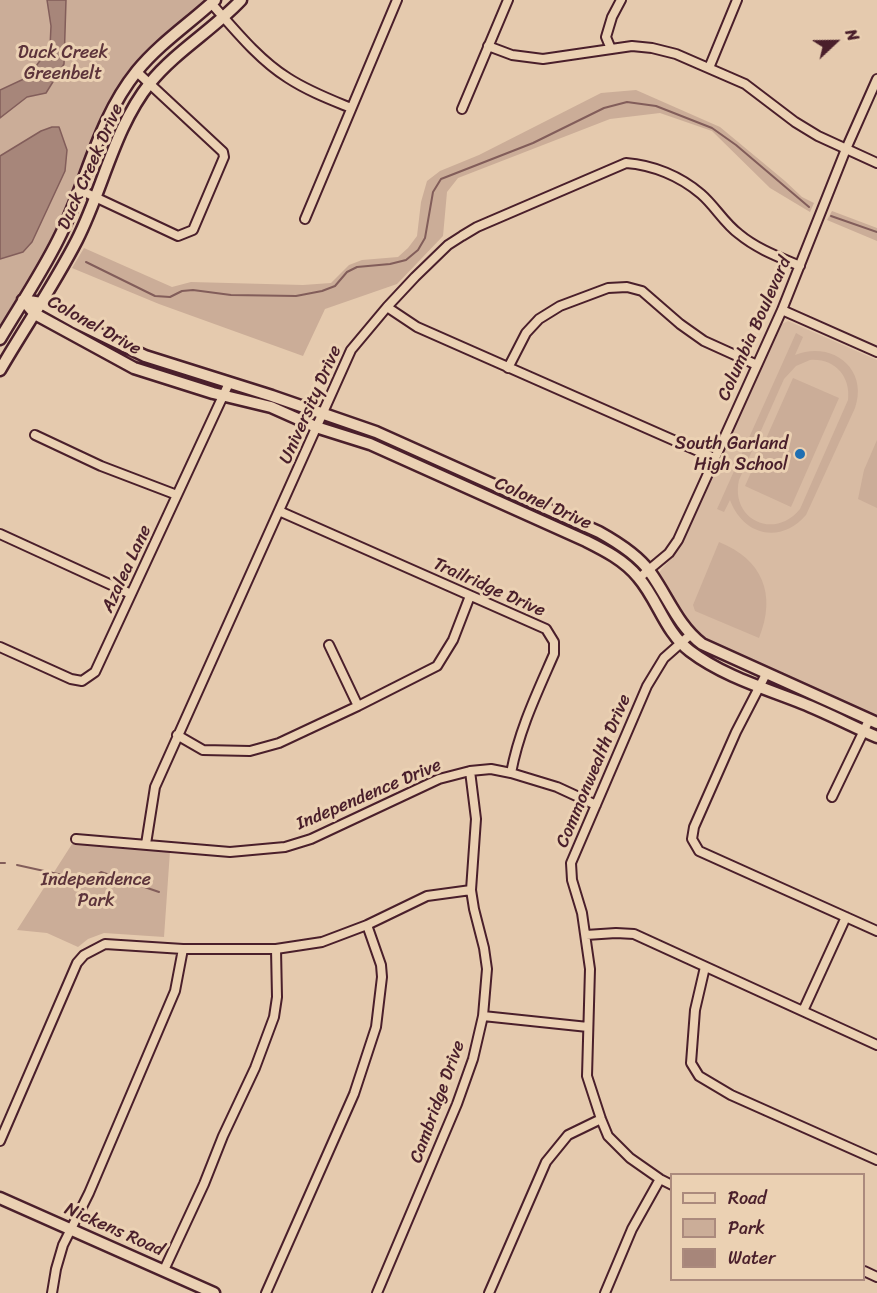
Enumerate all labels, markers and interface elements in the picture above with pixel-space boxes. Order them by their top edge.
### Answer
north arrow [805,12,865,72]
text: N [837,24,868,46]
park label: Duck Creek Greenbelt [18,42,108,84]
street label: Duck Creek Drive [54,101,128,233]
street label: Columbia Boulevard [714,254,796,404]
street label: Colonel Drive [43,291,145,361]
street label: University Drive [275,342,347,468]
place label: South Garland High School [675,433,788,476]
marker: South Garland High School [793,447,807,461]
street label: Colonel Drive [491,473,595,535]
street label: Azalea Lane [97,522,157,616]
street label: Trailridge Drive [430,554,548,622]
street label: Commonwealth Drive [552,691,636,851]
street label: Independence Drive [293,755,445,835]
park label: Independence Park [41,869,151,912]
street label: Cambridge Drive [406,1038,470,1166]
legend [670,1173,865,1281]
text: Road [728,1182,767,1214]
street label: Nickens Road [61,1198,167,1262]
text: Park [728,1212,765,1244]
text: Water [728,1242,775,1274]

